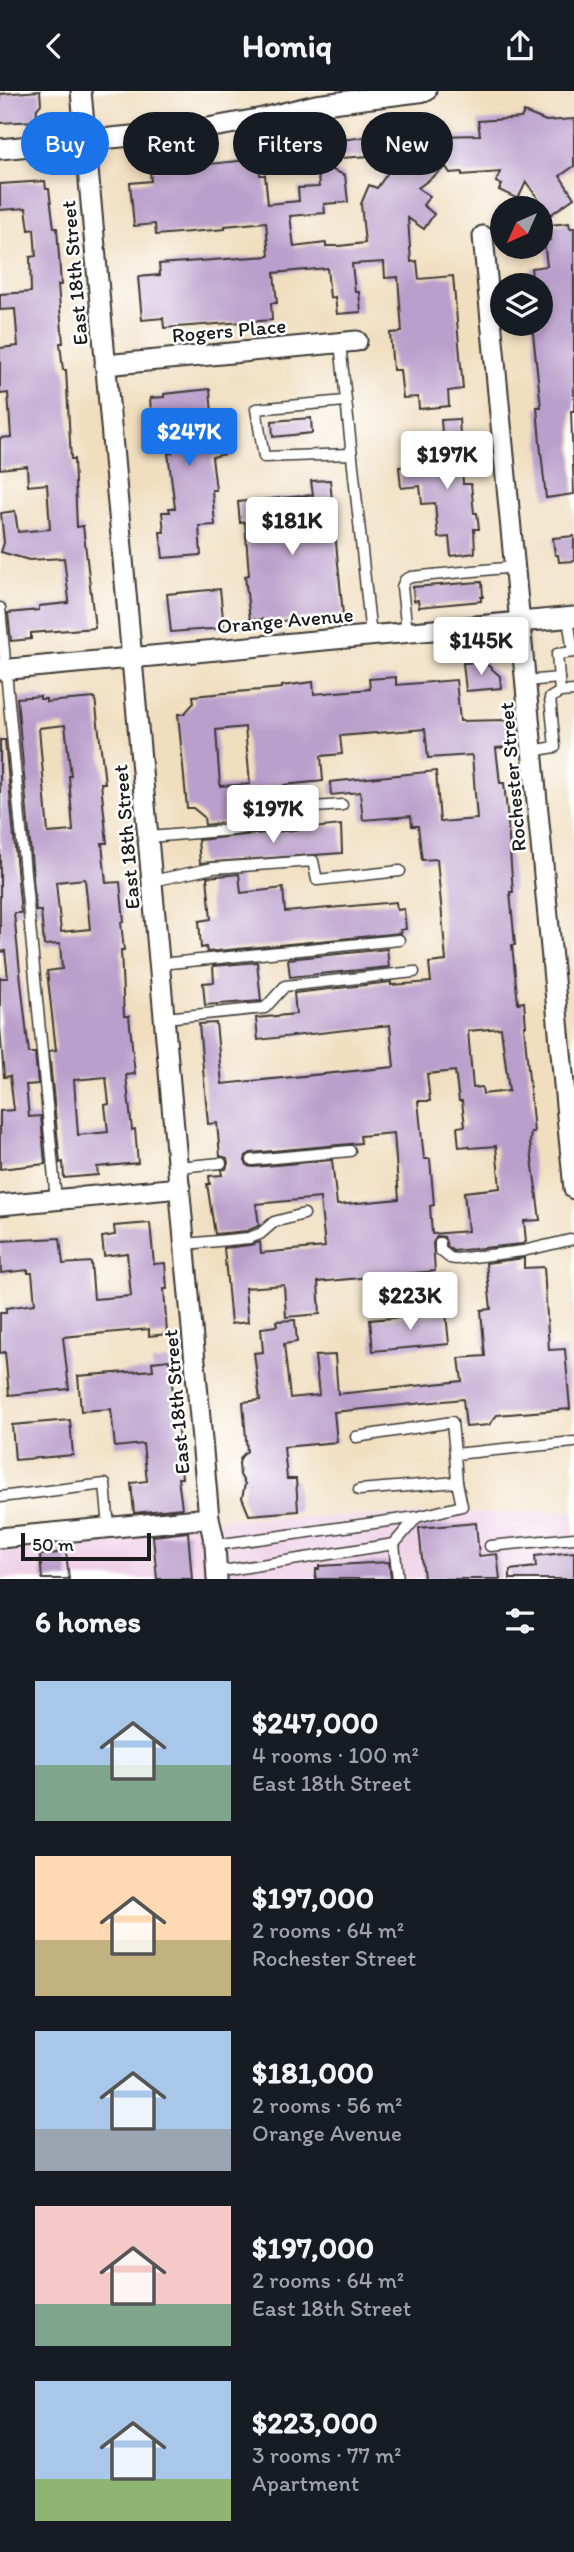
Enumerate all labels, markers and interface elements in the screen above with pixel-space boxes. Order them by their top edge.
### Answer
icon: back [35,27,73,65]
text: Homiq [242,27,332,65]
icon: share [501,27,539,65]
chip: Buy [21,112,109,175]
chip: Rent [123,112,219,175]
chip: Filters [233,112,347,175]
chip: New [361,112,453,175]
north arrow [490,196,553,259]
map controls [490,196,553,336]
street label: East 18th Street [55,199,93,347]
button: layers [490,273,553,336]
street label: Rogers Place [171,313,287,347]
pin: $247K [140,409,238,468]
text: $247K [157,417,221,445]
pin: $197K [398,431,496,491]
text: $197K [417,440,477,468]
pin: $181K [243,497,341,557]
text: $181K [262,506,322,534]
street label: Orange Avenue [216,602,354,638]
pin: $145K [432,617,530,677]
text: $145K [450,626,512,654]
street label: Rochester Street [493,701,531,853]
street label: East 18th Street [107,763,145,911]
pin: $197K [224,785,322,845]
text: $197K [243,794,303,822]
pin: $223K [361,1273,459,1332]
text: $223K [378,1281,442,1309]
street label: East 18th Street [157,1328,195,1476]
scale bar [21,1530,150,1562]
text: 50 m [32,1533,74,1556]
icon: filters [501,1602,539,1640]
text: 6 homes [35,1603,141,1640]
text: $247,000 [252,1704,378,1741]
icon: home [91,1709,175,1793]
text: 4 rooms · 100 m² [252,1741,419,1769]
text: East 18th Street [252,1769,411,1797]
text: $197,000 [252,1879,374,1916]
icon: home [91,1884,175,1968]
text: 2 rooms · 64 m² [252,1916,404,1944]
text: Rochester Street [252,1944,416,1972]
text: $181,000 [252,2054,374,2091]
icon: home [91,2059,175,2143]
text: 2 rooms · 56 m² [252,2091,403,2119]
text: Orange Avenue [252,2119,402,2147]
text: $197,000 [252,2229,374,2266]
icon: home [91,2234,175,2318]
text: 2 rooms · 64 m² [252,2266,404,2294]
text: East 18th Street [252,2294,411,2322]
text: $223,000 [252,2404,378,2441]
icon: home [91,2409,175,2493]
text: 3 rooms · 77 m² [252,2441,402,2469]
text: Apartment [252,2469,359,2497]

